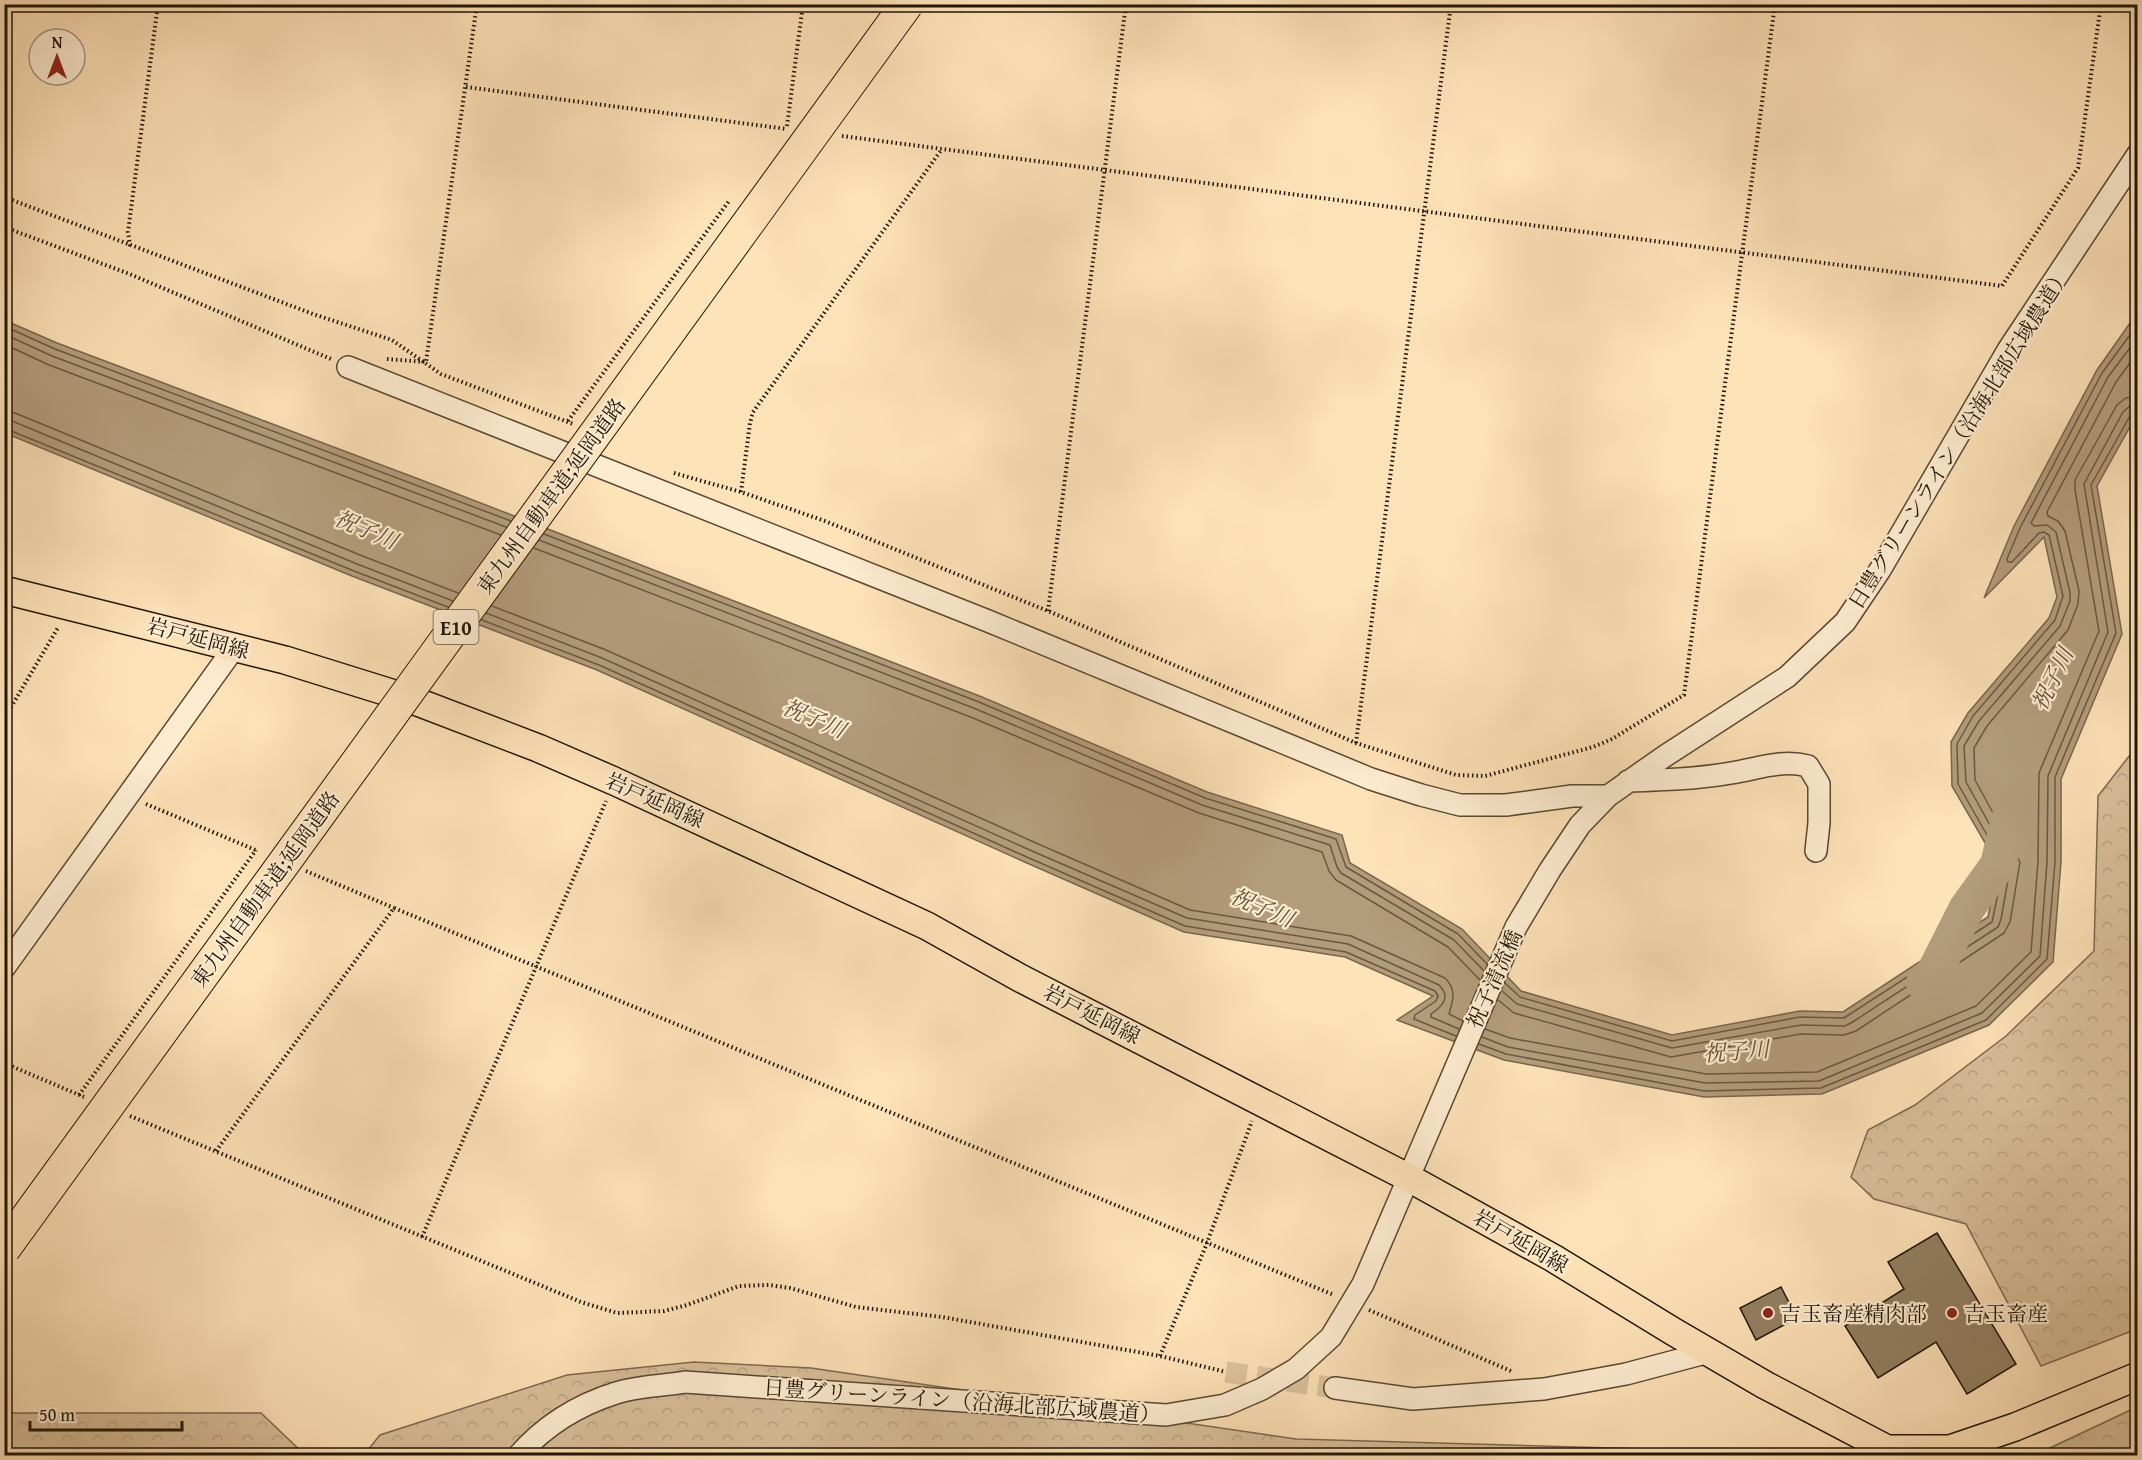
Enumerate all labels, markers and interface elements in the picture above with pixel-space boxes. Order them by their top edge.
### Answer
north arrow [27,27,87,87]
text: N [52,30,63,54]
street label: 日豊グリーンライン（沿海北部広域農道） [1840,261,2078,615]
street label: 東九州自動車道;延岡道路 [469,391,633,601]
water label: 祝子川 [329,501,404,557]
street label: 岩戸延岡線 [143,609,253,667]
road number: E10 [434,610,478,644]
water label: 祝子川 [2023,641,2082,716]
water label: 祝子川 [777,690,852,746]
street label: 岩戸延岡線 [601,764,709,836]
street label: 東九州自動車道;延岡道路 [183,784,347,994]
water label: 祝子川 [1225,879,1300,935]
street label: 祝子清流橋 [1458,925,1530,1033]
street label: 岩戸延岡線 [1038,976,1146,1052]
water label: 祝子川 [1702,1033,1772,1069]
street label: 岩戸延岡線 [1468,1201,1574,1281]
place label: 吉玉畜産精肉部 [1780,1298,1927,1329]
place label: 吉玉畜産 [1964,1298,2048,1329]
marker: 吉玉畜産精肉部 [1761,1306,1775,1320]
marker: 吉玉畜産 [1945,1306,1959,1320]
street label: 日豊グリーンライン（沿海北部広域農道） [762,1372,1162,1430]
scale bar [30,1394,182,1432]
text: 50 m [39,1401,75,1428]

